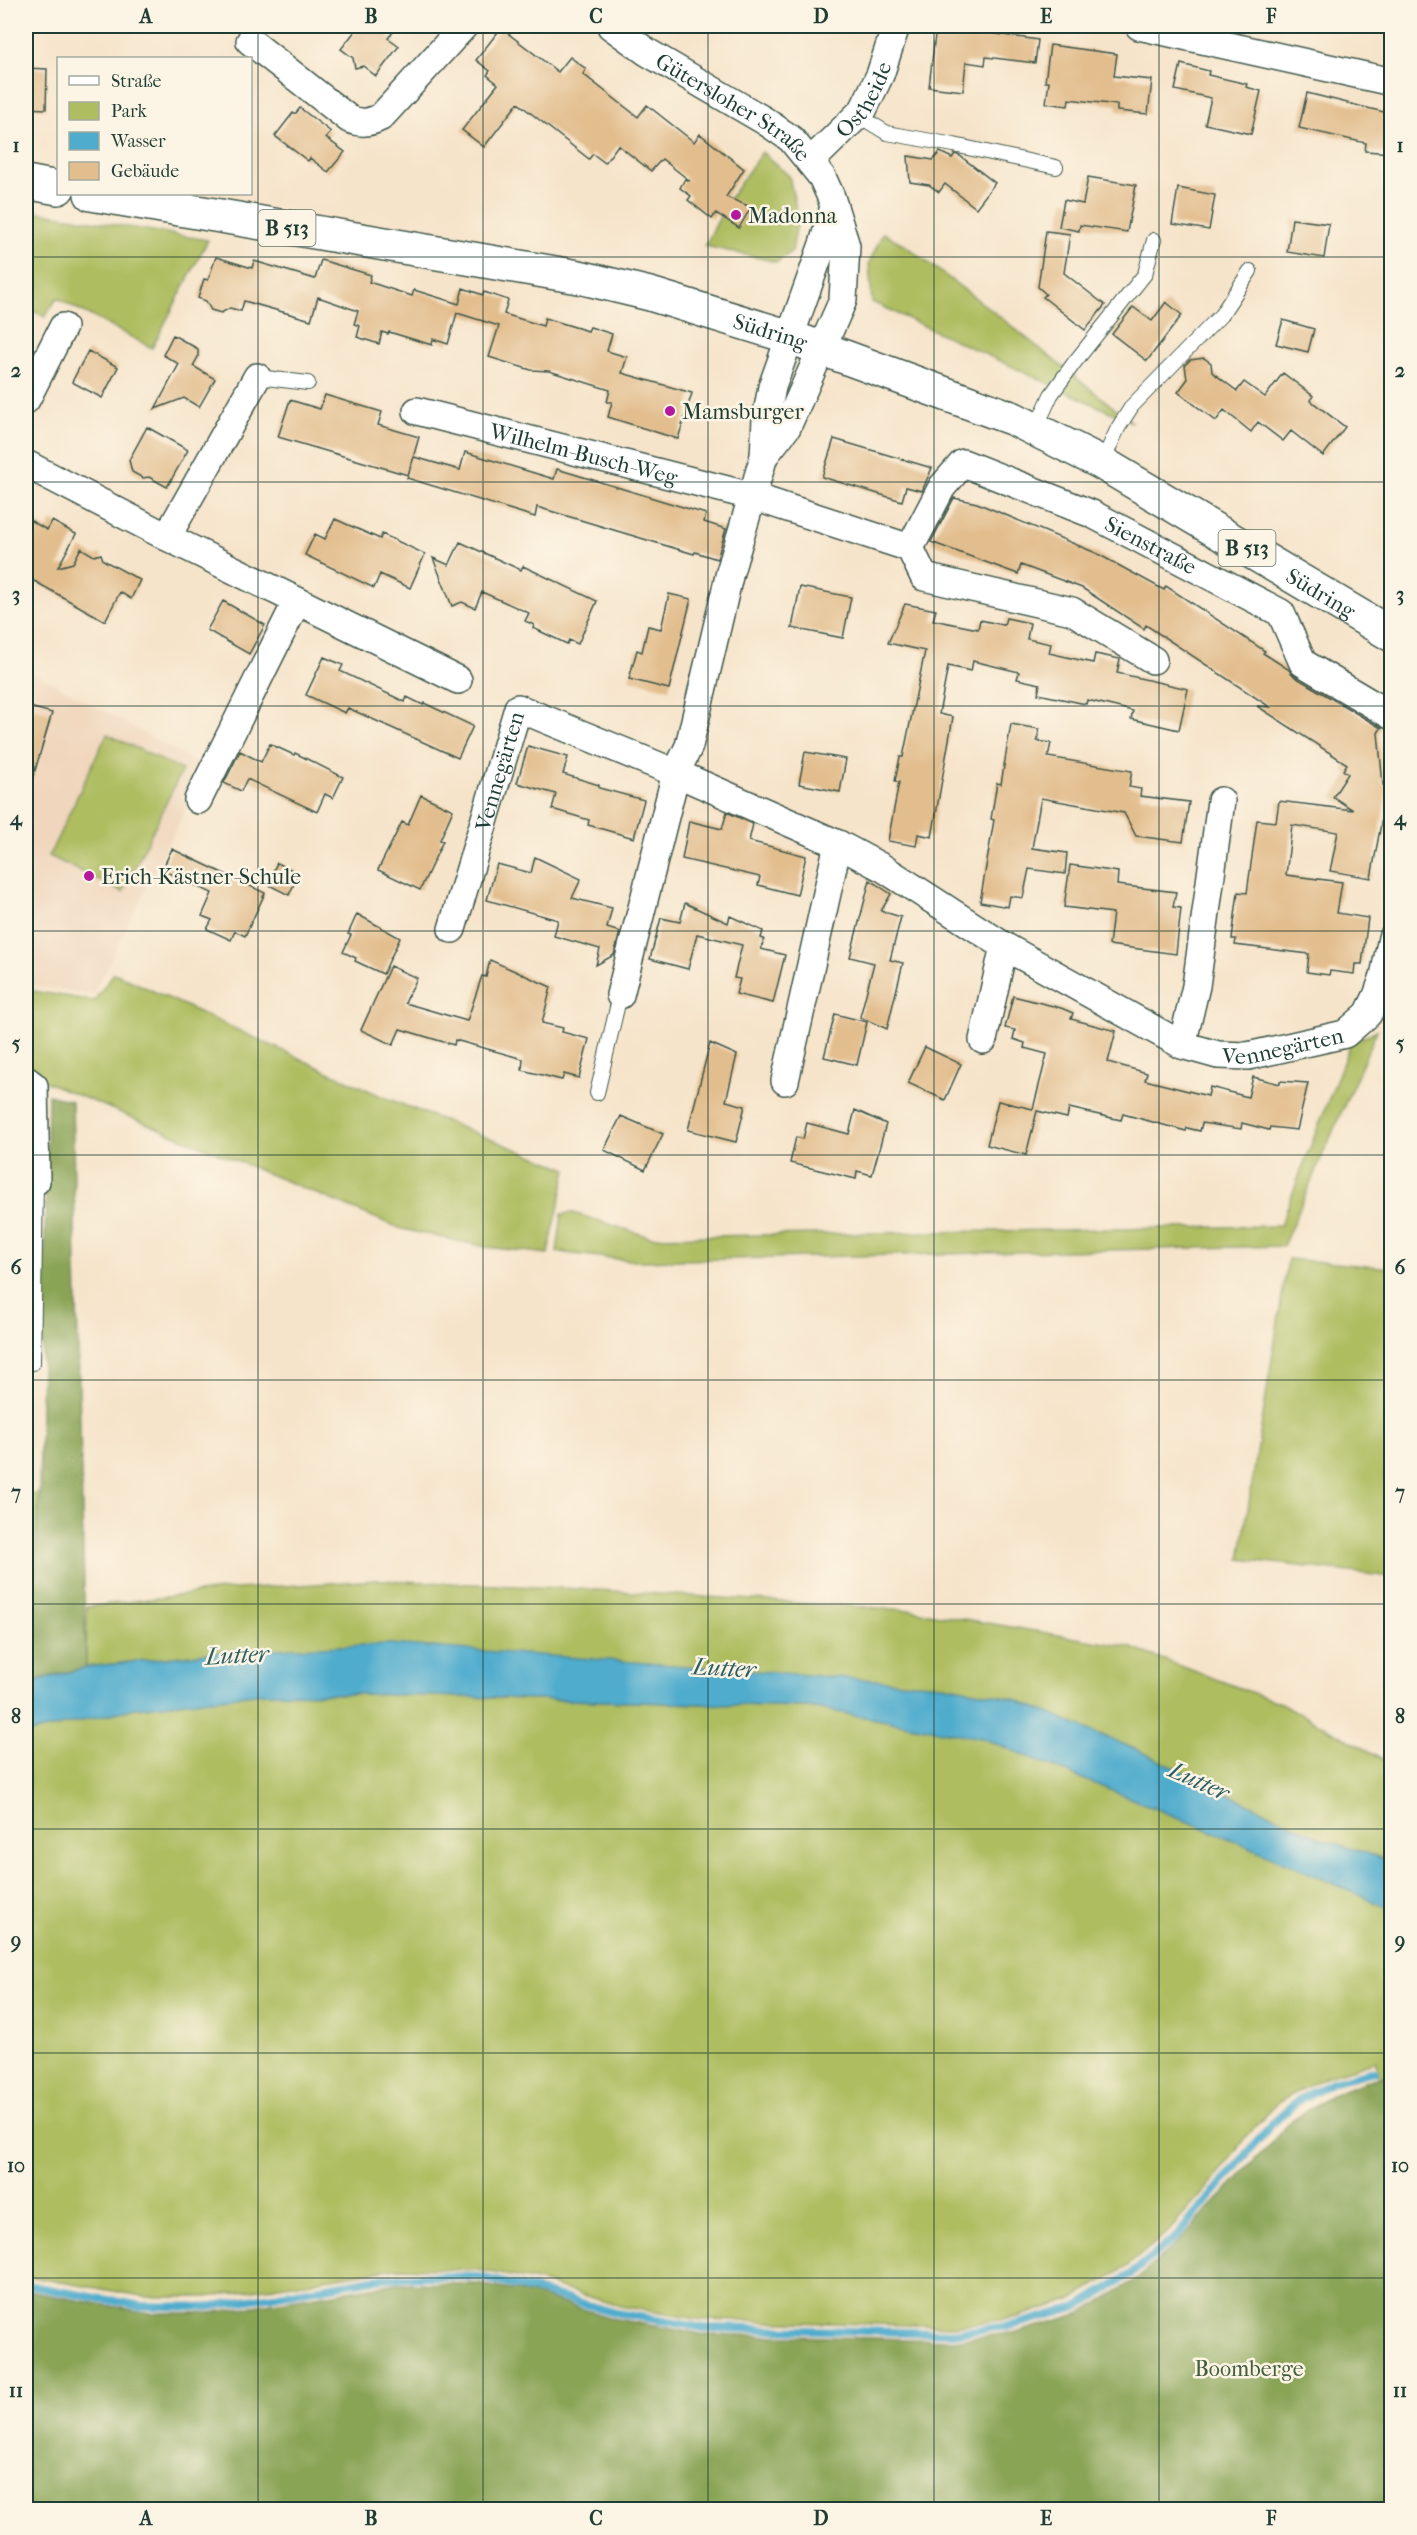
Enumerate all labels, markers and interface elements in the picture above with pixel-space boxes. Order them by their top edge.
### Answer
text: A [138,5,154,28]
text: B [364,5,378,28]
text: C [589,5,603,28]
text: D [813,5,829,28]
text: E [1040,5,1052,28]
text: F [1265,5,1277,28]
street label: Gütersloher Straße [651,48,816,167]
legend [57,57,252,195]
street label: Ostheide [831,59,897,144]
text: Straße [111,71,162,92]
text: Park [111,101,148,122]
text: Wasser [110,131,166,152]
text: 1 [12,134,20,157]
text: 1 [1396,134,1404,157]
text: Gebäude [111,161,179,182]
place label: Madonna [748,203,838,229]
marker: Madonna [729,208,743,222]
road number: B 513 [258,210,316,246]
street label: Südring [730,308,811,356]
text: 2 [11,359,21,382]
text: 2 [1395,359,1405,382]
place label: Mamsburger [682,399,804,425]
marker: Mamsburger [663,404,677,418]
street label: Wilhelm-Busch-Weg [486,418,680,491]
street label: Sienstraße [1100,511,1201,580]
road number: B 513 [1218,530,1276,566]
street label: Südring [1281,563,1360,624]
text: 3 [12,583,20,606]
text: 3 [1396,583,1404,606]
street label: Vennegärten [470,708,530,835]
text: 4 [9,807,23,831]
text: 4 [1393,807,1407,831]
place label: Erich-Kästner-Schule [101,864,301,890]
marker: Erich-Kästner-Schule [82,869,96,883]
street label: Vennegärten [1221,1023,1346,1070]
text: 5 [12,1032,21,1055]
text: 5 [1396,1032,1405,1055]
text: 6 [11,1256,23,1279]
text: 6 [1395,1256,1407,1279]
text: 7 [10,1481,21,1504]
text: 7 [1394,1481,1405,1504]
water label: Lutter [203,1639,272,1671]
water label: Lutter [690,1652,759,1684]
text: 8 [11,1705,21,1728]
text: 8 [1395,1705,1405,1728]
water label: Lutter [1163,1755,1236,1808]
text: 9 [10,1930,21,1953]
text: 9 [1394,1930,1405,1953]
text: 10 [7,2154,25,2177]
text: 10 [1391,2154,1409,2177]
park label: Boomberge [1194,2356,1304,2382]
text: 11 [9,2379,23,2402]
text: 11 [1393,2379,1407,2402]
text: A [138,2507,154,2530]
text: B [364,2507,378,2530]
text: C [589,2507,603,2530]
text: D [813,2507,829,2530]
text: E [1040,2507,1052,2530]
text: F [1265,2507,1277,2530]

